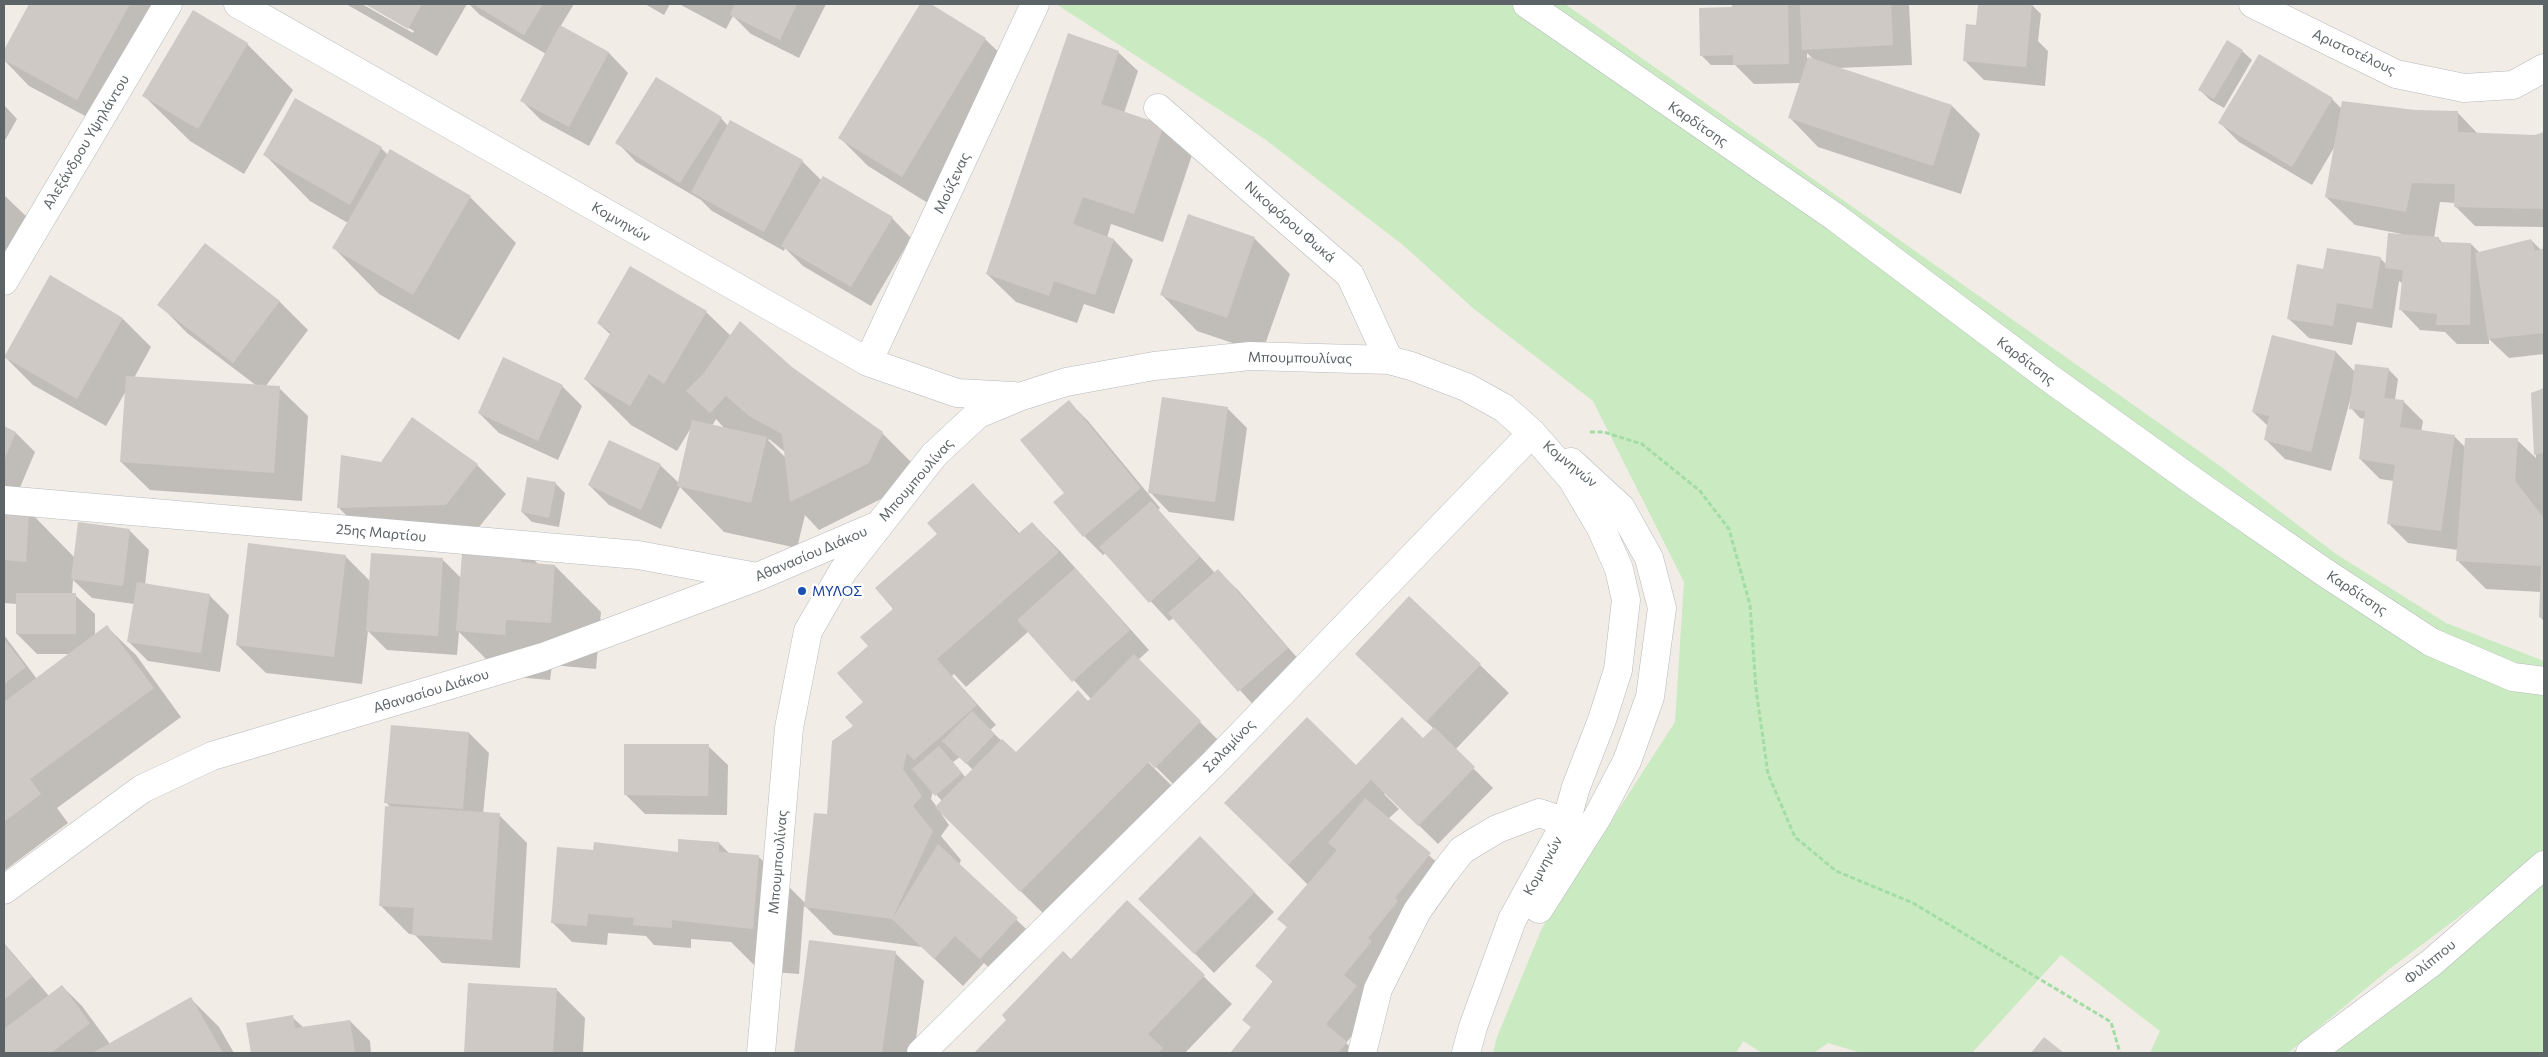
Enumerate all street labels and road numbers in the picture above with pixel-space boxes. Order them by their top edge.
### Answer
street label: Αριστοτέλους [2310,25,2398,79]
street label: Αλεξάνδρου Υψηλάντου [39,72,133,212]
street label: Καρδίτσης [1665,98,1731,150]
street label: Μούζενας [931,150,973,216]
street label: Νικοφόρου Φωκά [1241,178,1339,266]
street label: Κομνηνών [589,199,653,245]
street label: Καρδίτσης [1994,334,2058,388]
street label: Μπουμπουλίνας [1248,349,1352,367]
street label: Μπουμπουλίνας [875,435,957,525]
street label: Κομνηνών [1540,437,1600,491]
street label: 25ης Μαρτίου [335,521,427,545]
street label: Αθανασίου Διάκου [752,523,870,585]
street label: Καρδίτσης [2324,567,2390,619]
street label: Αθανασίου Διάκου [371,665,491,717]
street label: Σαλαμίνος [1200,716,1258,776]
street label: Μπουμπουλίνας [765,809,791,915]
street label: Κομνηνών [1520,834,1566,898]
street label: Φιλίππου [2401,936,2459,988]

